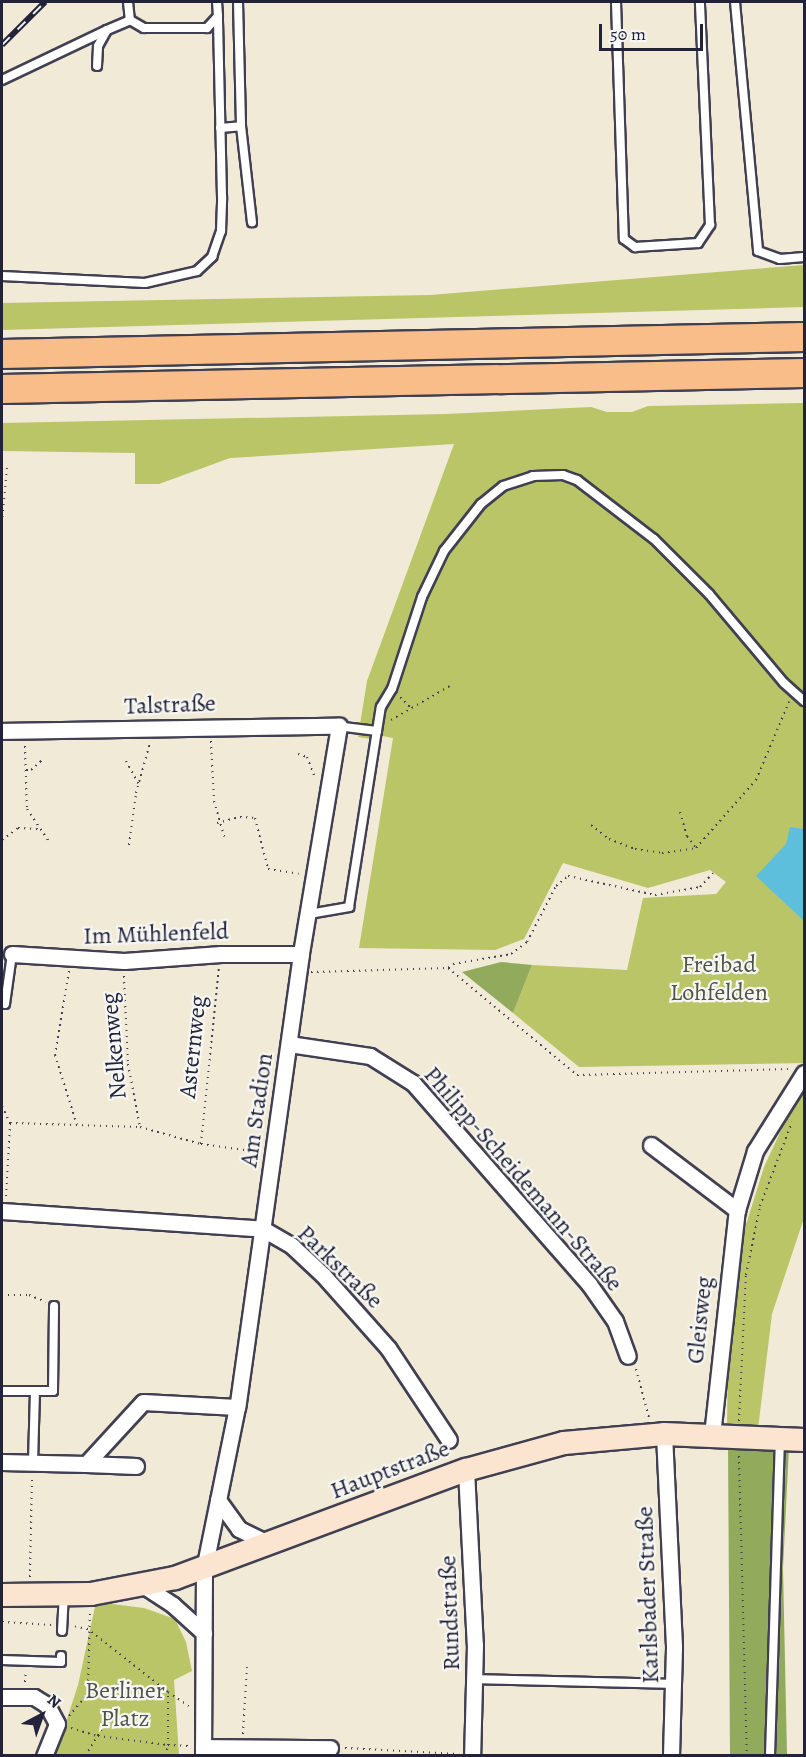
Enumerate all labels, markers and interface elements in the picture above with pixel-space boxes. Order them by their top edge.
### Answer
scale bar [602,12,706,50]
text: 50 m [610,22,646,46]
street label: Talstraße [124,689,216,721]
street label: Im Mühlenfeld [83,917,229,951]
park label: Freibad Lohfelden [670,951,768,1007]
street label: Nelkenweg [95,991,133,1101]
street label: Asternweg [173,994,213,1100]
street label: Am Stadion [235,1051,279,1169]
street label: Philipp-Scheidemann-Straße [417,1061,629,1297]
street label: Parkstraße [291,1219,389,1315]
street label: Gleisweg [681,1275,719,1365]
street label: Hauptstraße [326,1434,454,1506]
street label: Karlsbader Straße [631,1506,665,1684]
street label: Rundstraße [434,1555,466,1671]
park label: Berliner Platz [85,1677,165,1733]
north arrow [12,1685,72,1745]
text: N [42,1689,65,1714]

